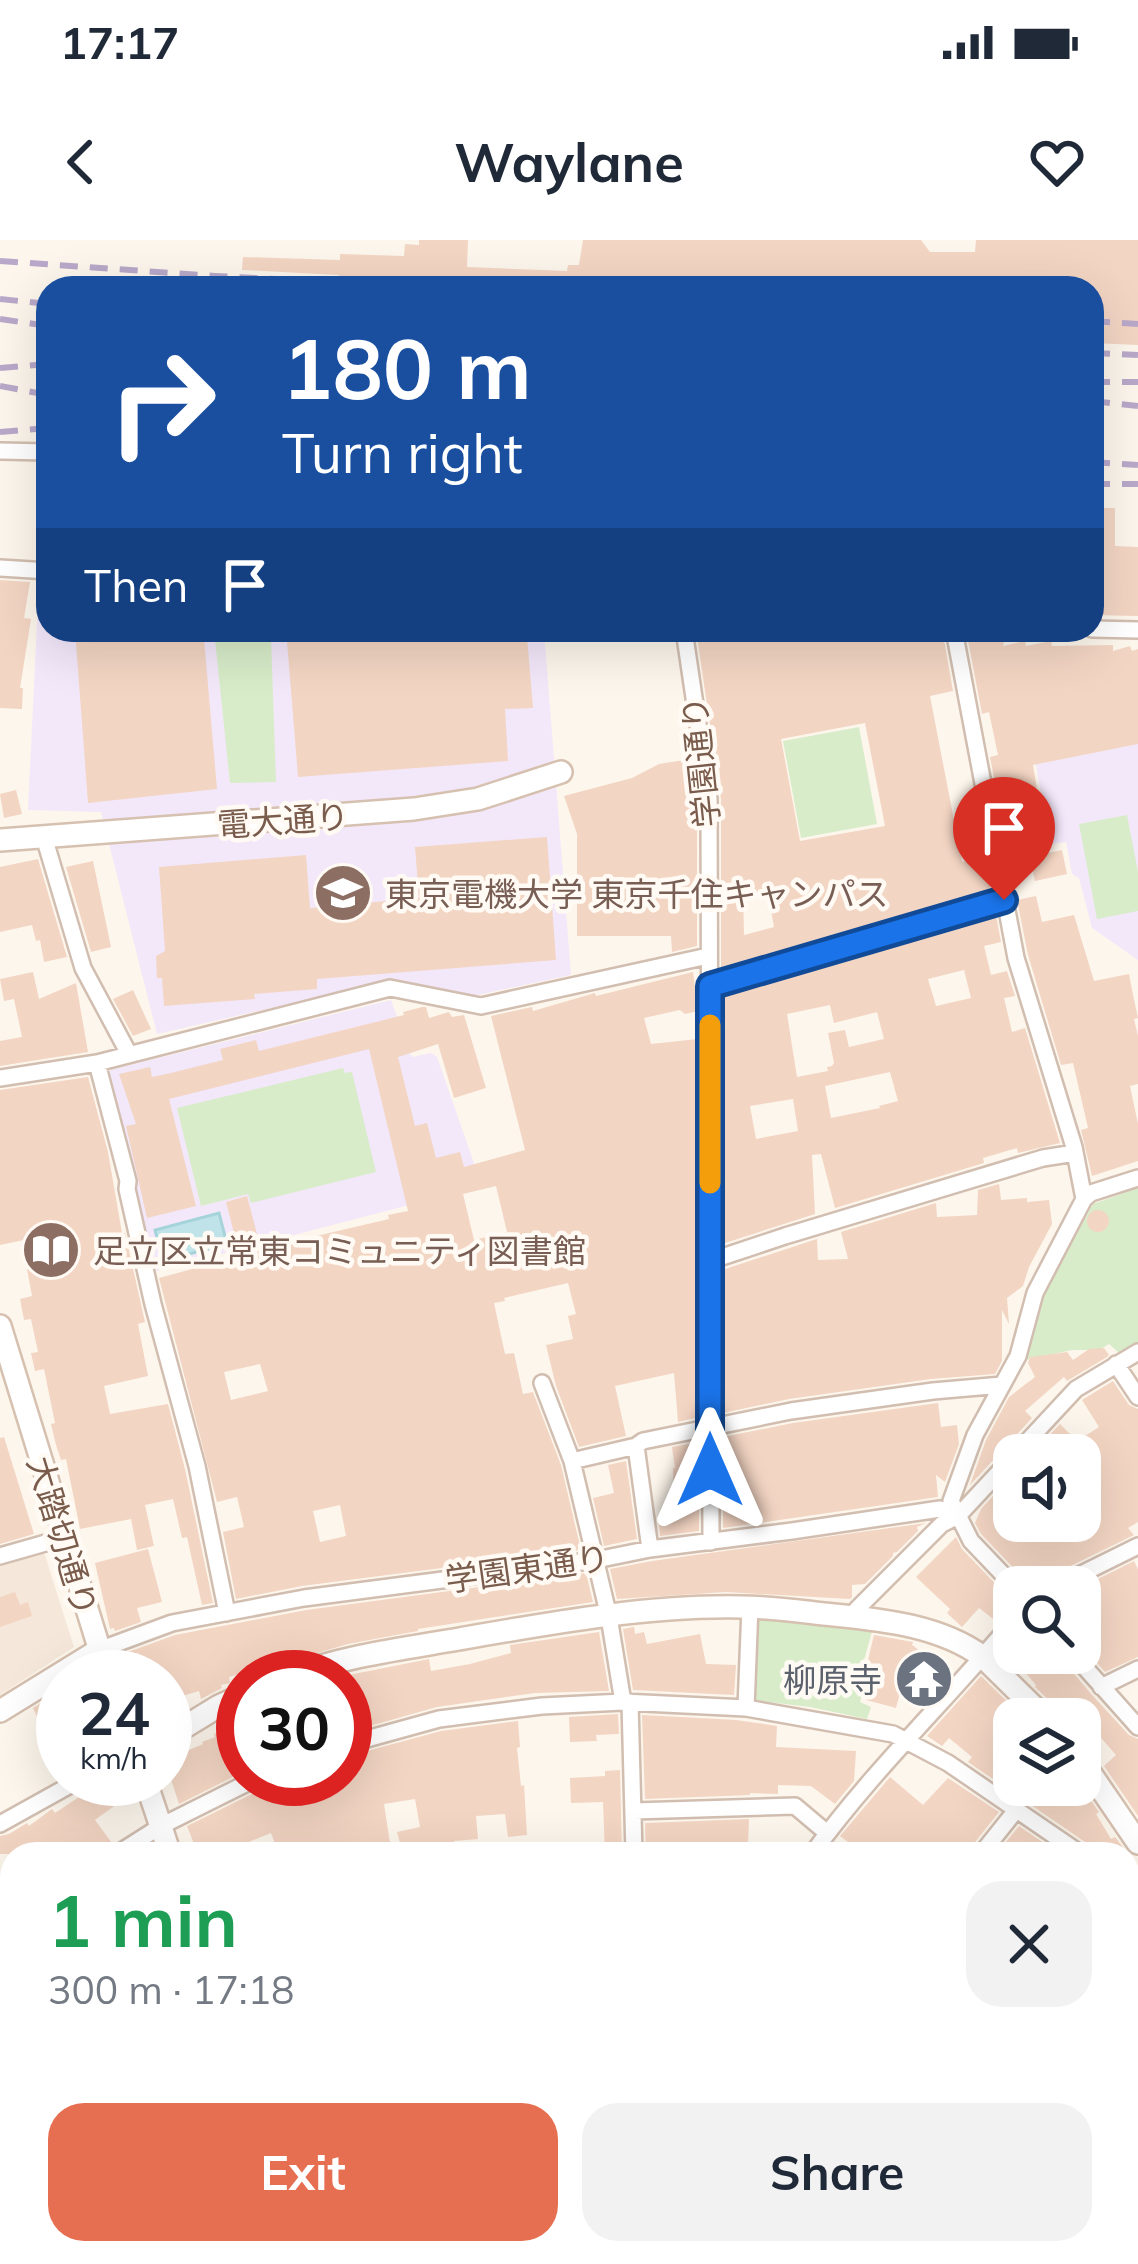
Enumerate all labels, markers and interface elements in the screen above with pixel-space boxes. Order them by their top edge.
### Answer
text: 17:17 [60,14,179,70]
text: Waylane [454,128,684,196]
icon: back [48,129,114,195]
icon: heart [1024,129,1090,195]
text: 180 m [282,315,532,420]
icon: right [84,324,240,480]
text: Turn right [282,419,523,487]
icon: arrive [212,552,278,618]
text: Then [84,557,188,613]
street label: 学園通り [673,694,727,830]
pin [953,777,1055,900]
street label: 電大通り [216,795,350,845]
icon: arrive [971,795,1037,861]
school or university icon: 東京電機大学 東京千住キャンパス [312,862,374,924]
place label: 東京電機大学 東京千住キャンパス [385,873,889,914]
library icon: 足立区立常東コミュニティ図書館 [20,1219,82,1281]
place label: 足立区立常東コミュニティ図書館 [93,1230,586,1271]
position arrow [647,1407,773,1533]
map controls [993,1434,1101,1806]
button: sound [993,1434,1101,1542]
street label: 大踏切通り [19,1451,107,1621]
street label: 学園東通り [442,1536,612,1600]
button: search [993,1566,1101,1674]
temple icon: 柳原寺 [893,1648,955,1710]
speed limit sign: 30 [216,1650,372,1806]
place label: 柳原寺 [783,1659,882,1700]
text: 24 [78,1675,150,1750]
button: layers [993,1698,1101,1806]
text: km/h [80,1739,148,1777]
text: 1 min [48,1875,238,1965]
button: close [966,1881,1092,2007]
text: 300 m · 17:18 [48,1965,294,2014]
button: Exit [48,2103,558,2241]
button: Share [582,2103,1092,2241]

